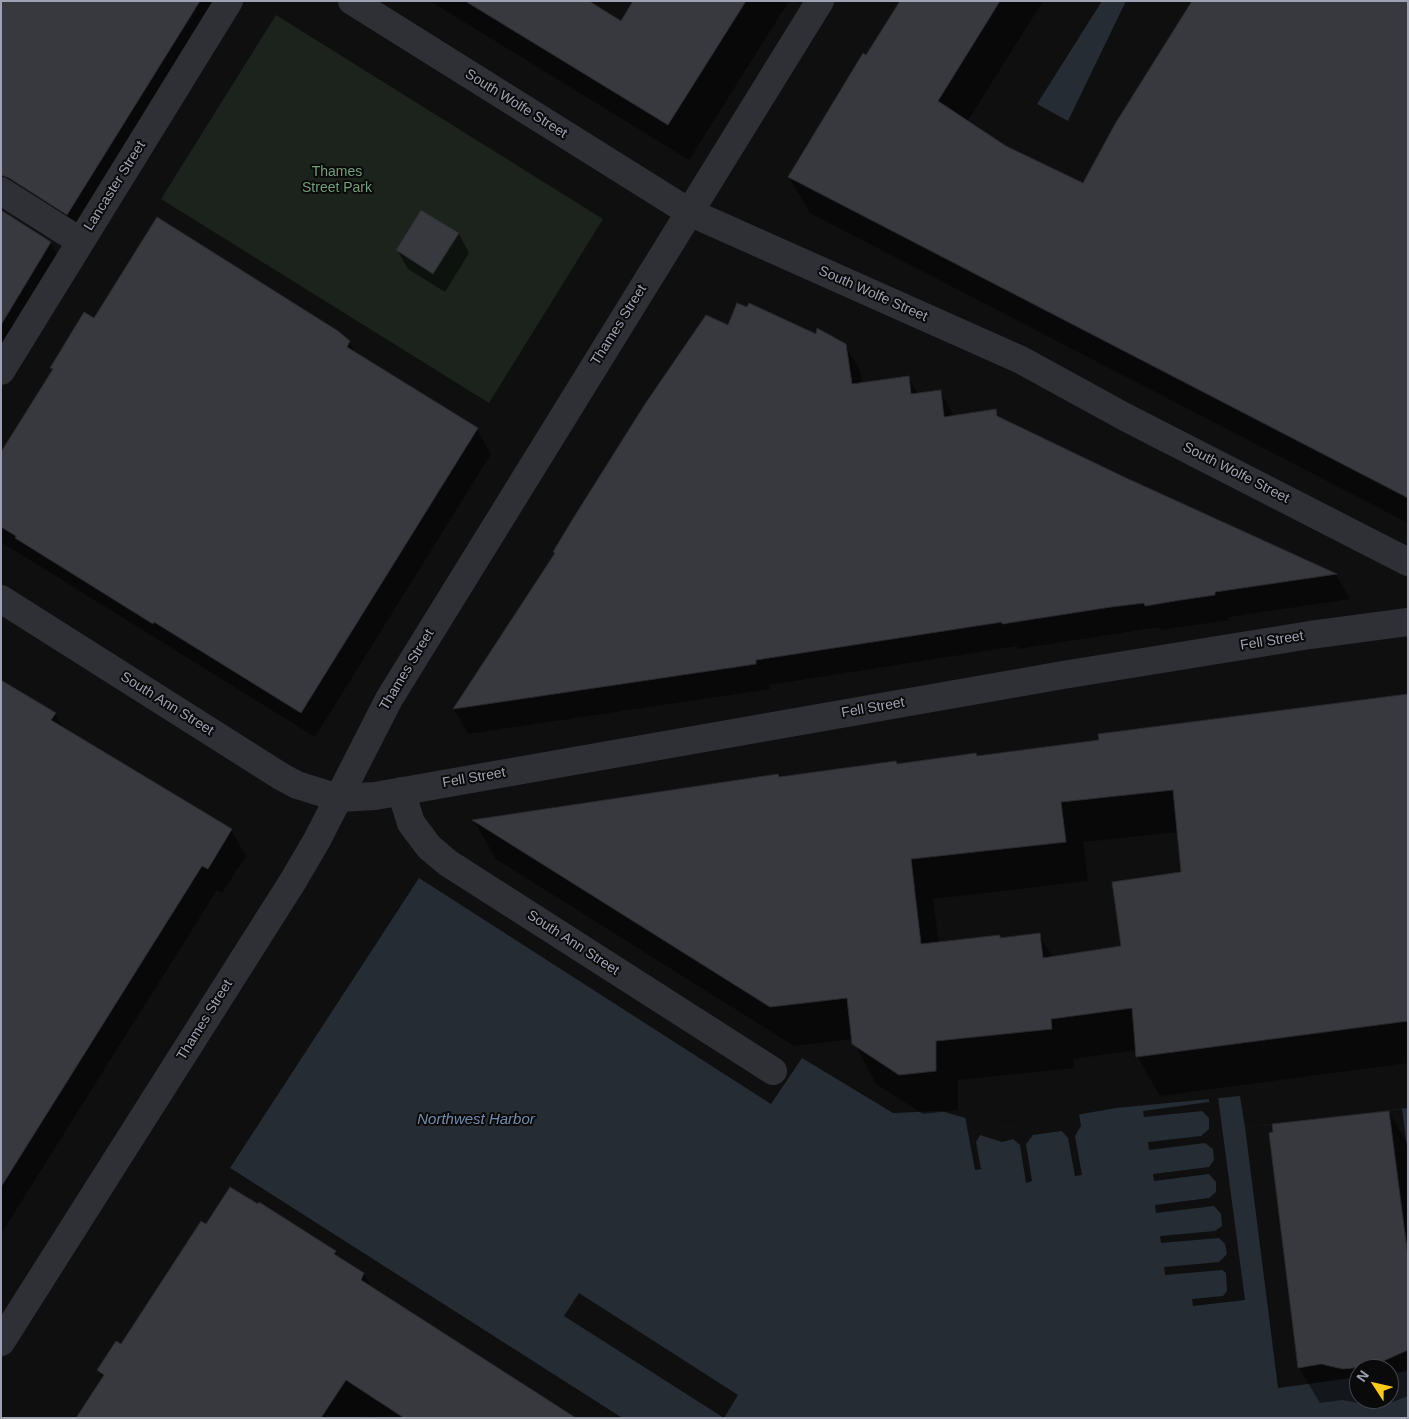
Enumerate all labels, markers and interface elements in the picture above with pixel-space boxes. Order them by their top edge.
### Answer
street label: South Wolfe Street [462,66,570,142]
street label: Lancaster Street [81,138,149,234]
park label: Thames Street Park [302,164,372,196]
street label: South Wolfe Street [816,262,930,326]
street label: Thames Street [588,282,650,368]
street label: South Wolfe Street [1180,439,1292,507]
street label: Thames Street [376,626,438,714]
street label: Fell Street [1239,628,1305,654]
street label: South Ann Street [117,669,217,739]
street label: Fell Street [840,694,906,722]
street label: Fell Street [441,764,507,792]
street label: South Ann Street [524,907,622,979]
street label: Thames Street [174,977,236,1063]
water label: Northwest Harbor [417,1111,535,1129]
north arrow [1349,1359,1399,1409]
text: N [1353,1367,1372,1385]

